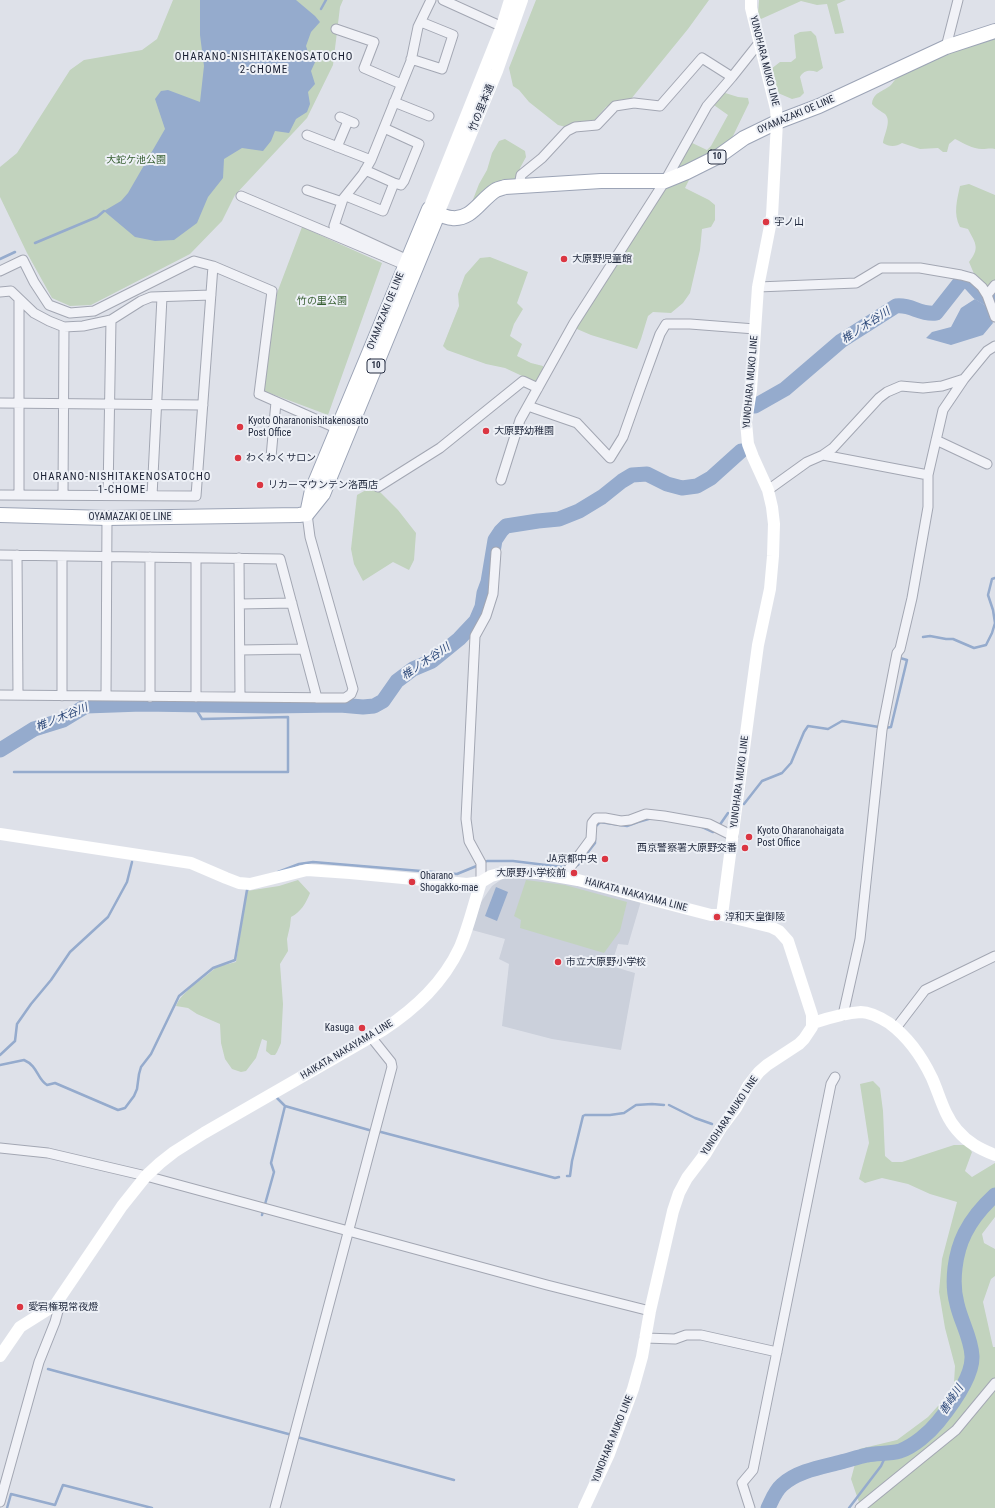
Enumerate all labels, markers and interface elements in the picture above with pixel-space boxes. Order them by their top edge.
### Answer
street label: YUNOHARA MUKO LINE [747,14,781,108]
district label: OHARANO-NISHITAKENOSATOCHO 2-CHOME [175,50,353,76]
street label: 竹の里本通 [467,83,497,133]
street label: OYAMAZAKI OE LINE [756,93,836,137]
road number: 10 [708,150,726,164]
park label: 大蛇ケ池公園 [106,154,166,166]
place label: 宇ノ山 [774,216,804,228]
marker: 宇ノ山 [761,217,771,227]
place label: 大原野児童館 [572,253,632,265]
marker: 大原野児童館 [559,254,569,264]
street label: OYAMAZAKI OE LINE [365,270,407,352]
park label: 竹の里公園 [297,295,347,307]
water label: 椎ノ木谷川 [839,305,893,347]
street label: YUNOHARA MUKO LINE [741,335,761,429]
road number: 10 [367,359,385,373]
place label: Kyoto Oharanonishitakenosato Post Office [248,415,368,438]
marker: Kyoto Oharanonishitakenosato Post Office [235,422,245,432]
place label: 大原野幼稚園 [494,425,554,437]
marker: 大原野幼稚園 [481,426,491,436]
place label: わくわくサロン [246,452,316,464]
marker: わくわくサロン [233,453,243,463]
district label: OHARANO-NISHITAKENOSATOCHO 1-CHOME [33,470,211,496]
place label: リカーマウンテン洛西店 [268,479,378,491]
marker: リカーマウンテン洛西店 [255,480,265,490]
street label: OYAMAZAKI OE LINE [89,511,171,523]
water label: 椎ノ木谷川 [400,641,452,683]
water label: 椎ノ木谷川 [34,702,90,734]
street label: YUNOHARA MUKO LINE [728,735,752,829]
place label: Kyoto Oharanohaigata Post Office [757,825,844,848]
marker: Kyoto Oharanohaigata Post Office [744,832,754,842]
place label: 西京警察署大原野交番 [637,842,737,854]
marker: 西京警察署大原野交番 [740,843,750,853]
place label: JA京都中央 [547,853,597,865]
marker: JA京都中央 [600,854,610,864]
place label: 大原野小学校前 [496,867,566,879]
marker: 大原野小学校前 [569,868,579,878]
place label: Oharano Shogakko-mae [420,870,478,894]
street label: HAIKATA NAKAYAMA LINE [583,876,689,914]
marker: Oharano Shogakko-mae [407,877,417,887]
place label: 淳和天皇御陵 [725,911,785,923]
marker: 淳和天皇御陵 [712,912,722,922]
place label: 市立大原野小学校 [566,956,646,968]
marker: 市立大原野小学校 [553,957,563,967]
street label: HAIKATA NAKAYAMA LINE [299,1018,395,1082]
place label: Kasuga [325,1022,354,1034]
marker: Kasuga [357,1023,367,1033]
street label: YUNOHARA MUKO LINE [699,1074,761,1158]
place label: 愛宕権現常夜燈 [28,1301,98,1313]
marker: 愛宕権現常夜燈 [15,1302,25,1312]
water label: 善峰川 [937,1383,967,1417]
street label: YUNOHARA MUKO LINE [590,1394,636,1484]

